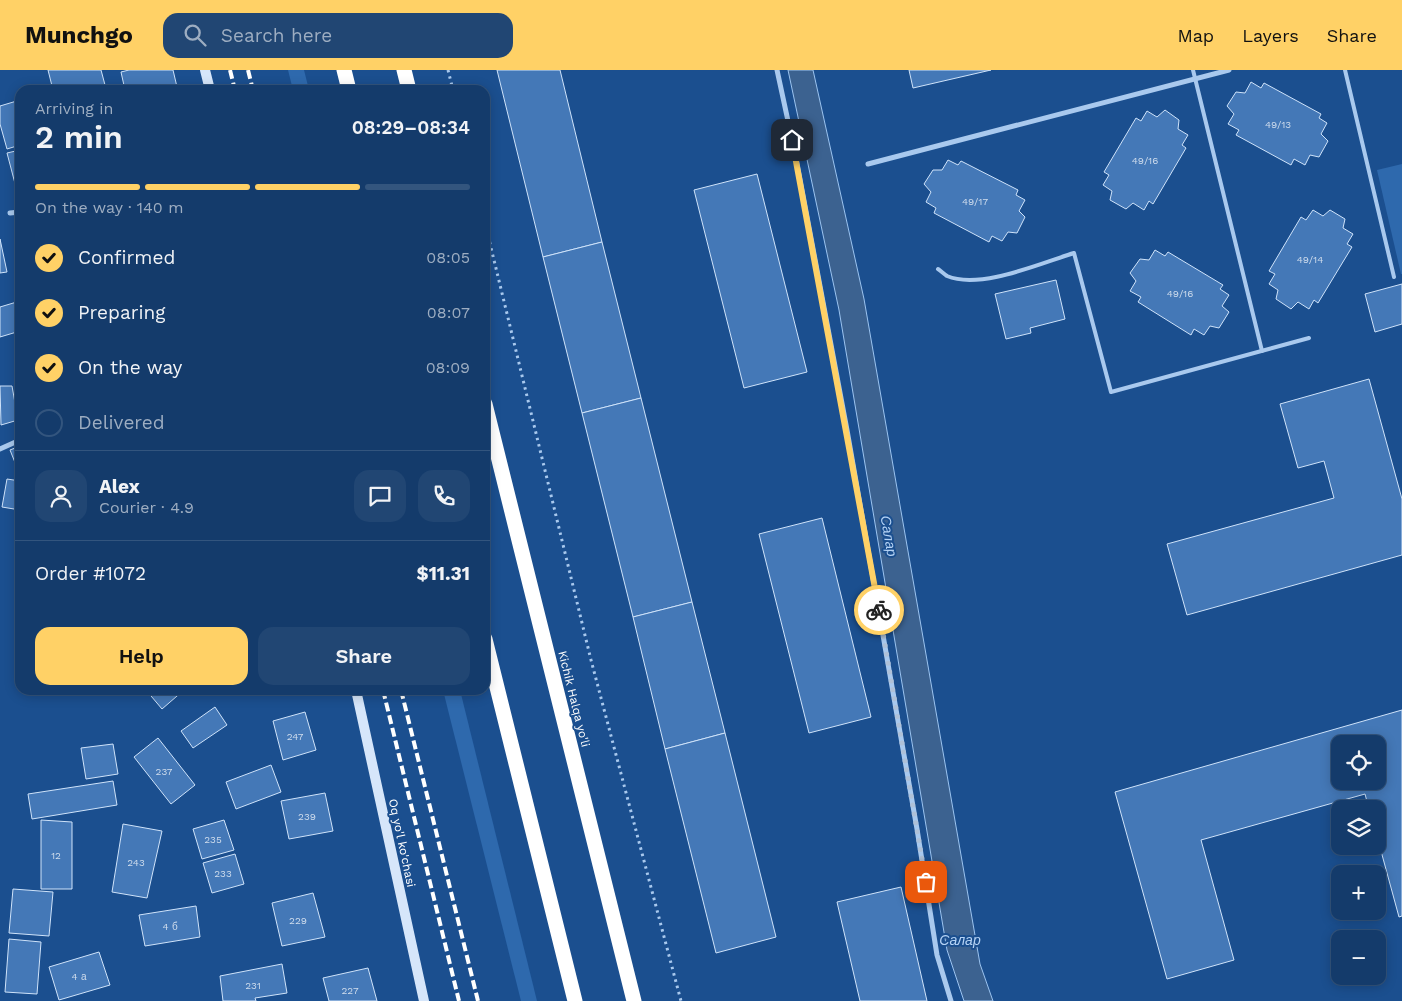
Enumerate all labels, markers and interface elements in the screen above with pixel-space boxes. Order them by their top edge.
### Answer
search box [163,13,513,58]
text: Munchgo [25,21,133,49]
icon: search [181,21,209,49]
text: Search here [221,24,332,47]
text: Map [1177,25,1214,46]
text: Layers [1242,25,1299,46]
text: Share [1327,25,1377,46]
text: Arriving in [35,99,113,118]
text: 08:29–08:34 [352,116,470,139]
text: 2 min [35,118,123,156]
pin [771,119,813,161]
house number: 49/13 [1265,119,1291,130]
icon: home [778,126,806,154]
house number: 49/16 [1132,155,1158,166]
house number: 49/17 [962,196,988,207]
text: On the way · 140 m [35,198,183,217]
icon: check [35,244,63,272]
text: Confirmed [78,246,175,269]
text: 08:05 [426,248,470,267]
house number: 49/14 [1297,254,1323,265]
house number: 49/16 [1167,288,1193,299]
icon: check [35,299,63,327]
text: Preparing [78,301,165,324]
text: 08:07 [427,303,470,322]
icon: check [35,354,63,382]
text: On the way [78,356,182,379]
text: 08:09 [426,358,470,377]
text: Delivered [78,411,165,434]
button: person [35,470,87,522]
button: chat [354,470,406,522]
button: phone [418,470,470,522]
text: Alex [99,475,140,498]
text: Courier · 4.9 [99,498,194,517]
water label: Салар [878,514,901,558]
text: Order #1072 [35,562,146,585]
text: $11.31 [416,562,470,585]
courier [854,585,904,635]
icon: bike [865,596,893,624]
button: Help [35,627,248,685]
button: Share [258,627,470,685]
street label: Kichik Halqa yo'li [555,649,593,749]
house number: 247 [287,731,304,742]
map controls [1331,735,1386,985]
button: locate [1331,735,1386,790]
house number: 237 [156,766,173,777]
street label: Oq yo'l ko'chasi [386,797,418,889]
button: layers [1331,800,1386,855]
house number: 239 [298,811,316,822]
house number: 235 [204,834,222,845]
house number: 12 [51,850,61,861]
house number: 243 [127,857,145,868]
pin [905,861,947,903]
button: + [1331,865,1386,920]
house number: 233 [214,868,232,879]
icon: bag [912,868,940,896]
house number: 229 [289,915,307,926]
house number: 4 б [162,921,178,932]
button: − [1331,930,1386,985]
water label: Салар [939,932,981,948]
house number: 4 а [71,971,87,982]
house number: 231 [245,980,261,991]
house number: 227 [341,985,359,996]

